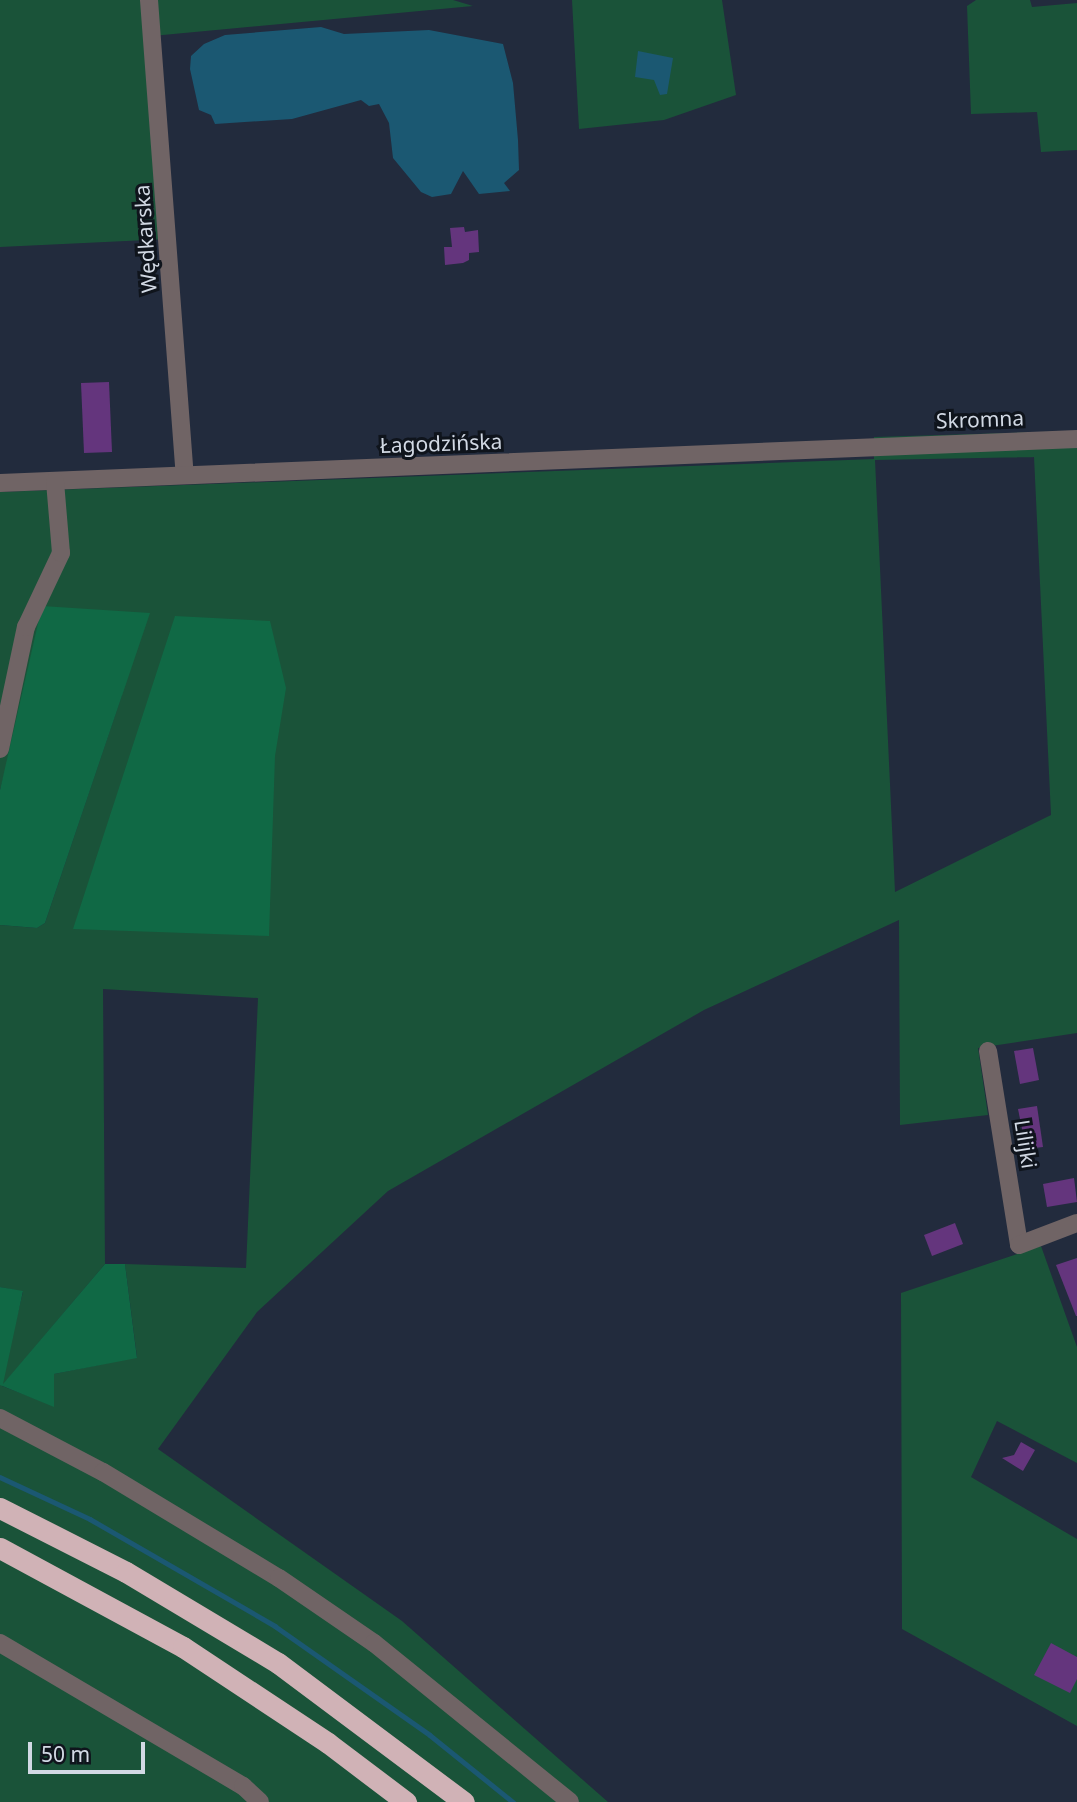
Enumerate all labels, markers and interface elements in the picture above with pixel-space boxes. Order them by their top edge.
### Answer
street label: Wędkarska [129,184,161,294]
street label: Skromna [936,405,1024,433]
street label: Łagodzińska [379,428,503,458]
street label: Lilijki [1010,1118,1042,1170]
scale bar [32,1728,149,1772]
text: 50 m [41,1740,90,1768]

